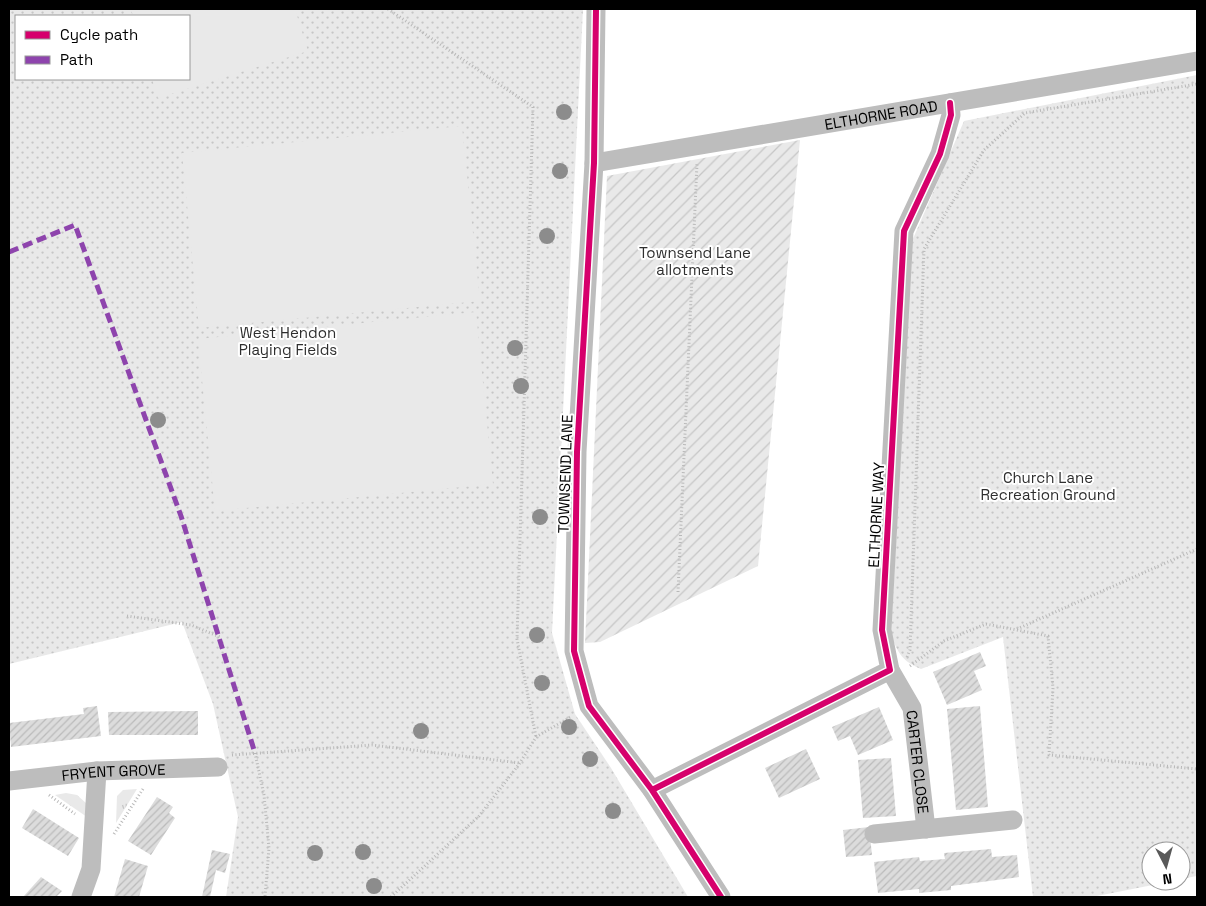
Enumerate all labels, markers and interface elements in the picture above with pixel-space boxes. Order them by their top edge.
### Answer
legend [15,15,190,80]
text: Cycle path [60,25,138,44]
text: Path [60,50,93,69]
street label: ELTHORNE ROAD [823,96,939,133]
park label: Townsend Lane allotments [639,243,751,279]
park label: West Hendon Playing Fields [239,323,337,359]
street label: TOWNSEND LANE [553,414,577,534]
street label: ELTHORNE WAY [864,462,888,568]
park label: Church Lane Recreation Ground [980,468,1116,504]
street label: CARTER CLOSE [903,709,934,815]
street label: FRYENT GROVE [60,759,166,784]
north arrow [1141,841,1191,891]
text: N [1162,869,1173,888]

